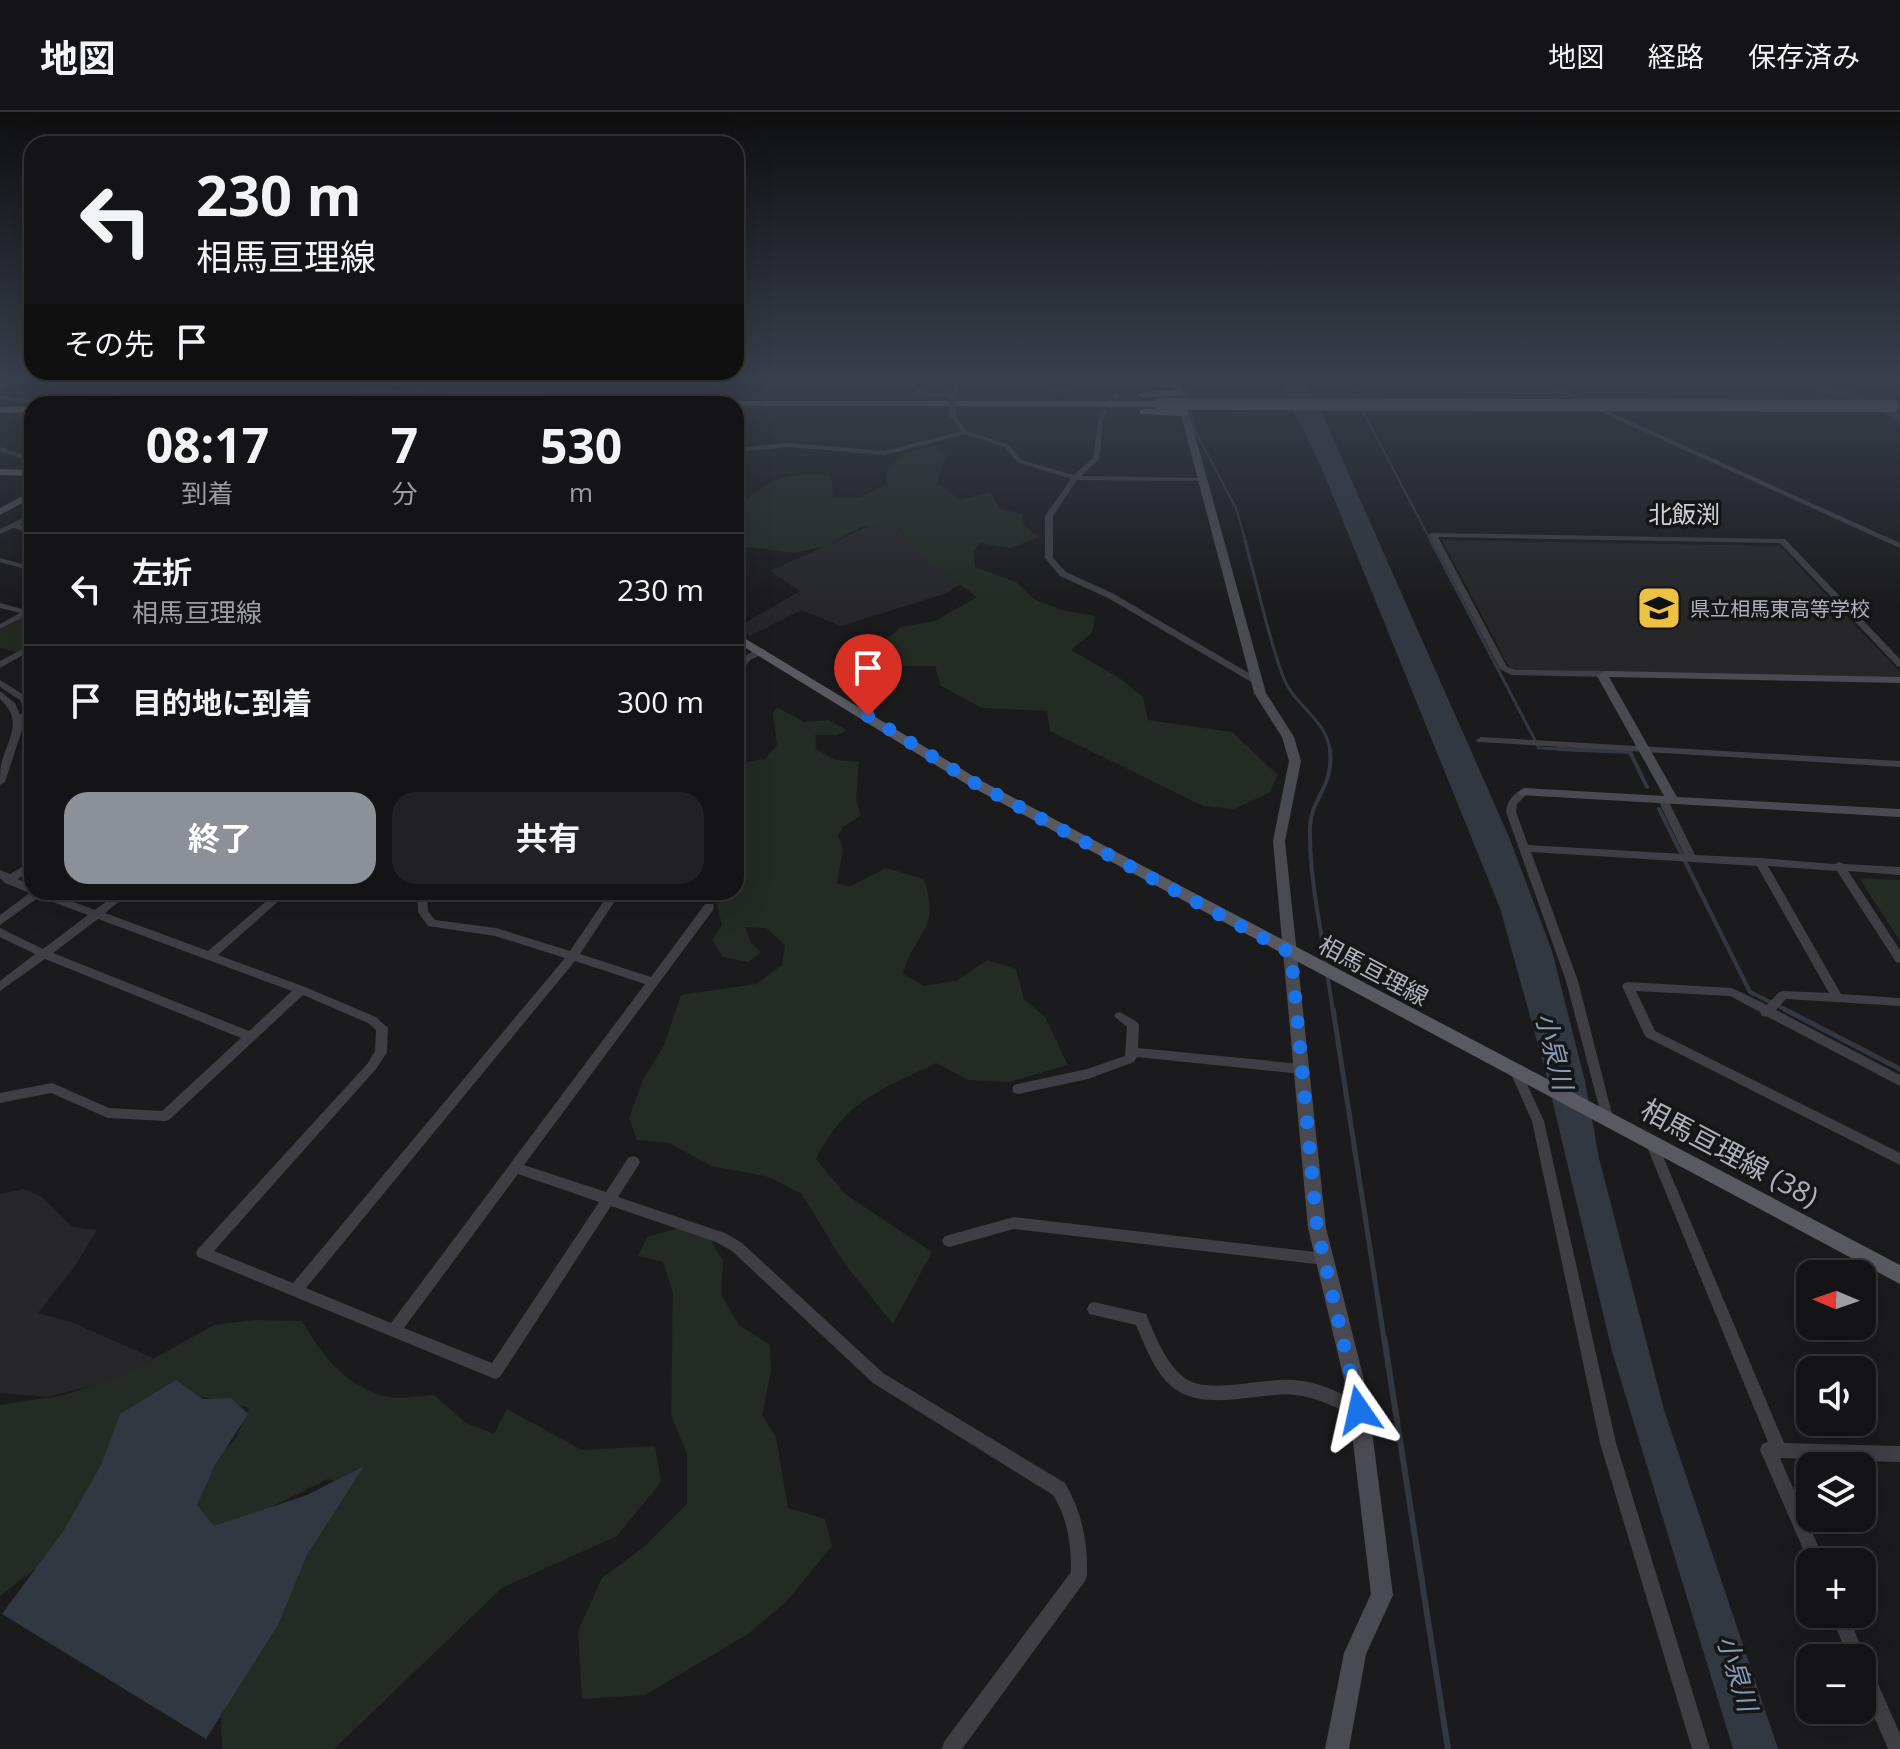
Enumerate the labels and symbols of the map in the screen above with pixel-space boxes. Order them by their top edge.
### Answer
district label: 北飯渕 [1648,497,1720,530]
school or university icon: 県立相馬東高等学校 [1635,584,1683,632]
place label: 県立相馬東高等学校 [1690,595,1870,622]
pin [834,634,902,716]
street label: 相馬亘理線 [1313,927,1435,1013]
water label: 小泉川 [1528,1009,1583,1096]
street label: 相馬亘理線 (38) [1635,1089,1825,1215]
north arrow [1796,1260,1876,1340]
position arrow [1317,1368,1401,1452]
water label: 小泉川 [1709,1630,1767,1718]

